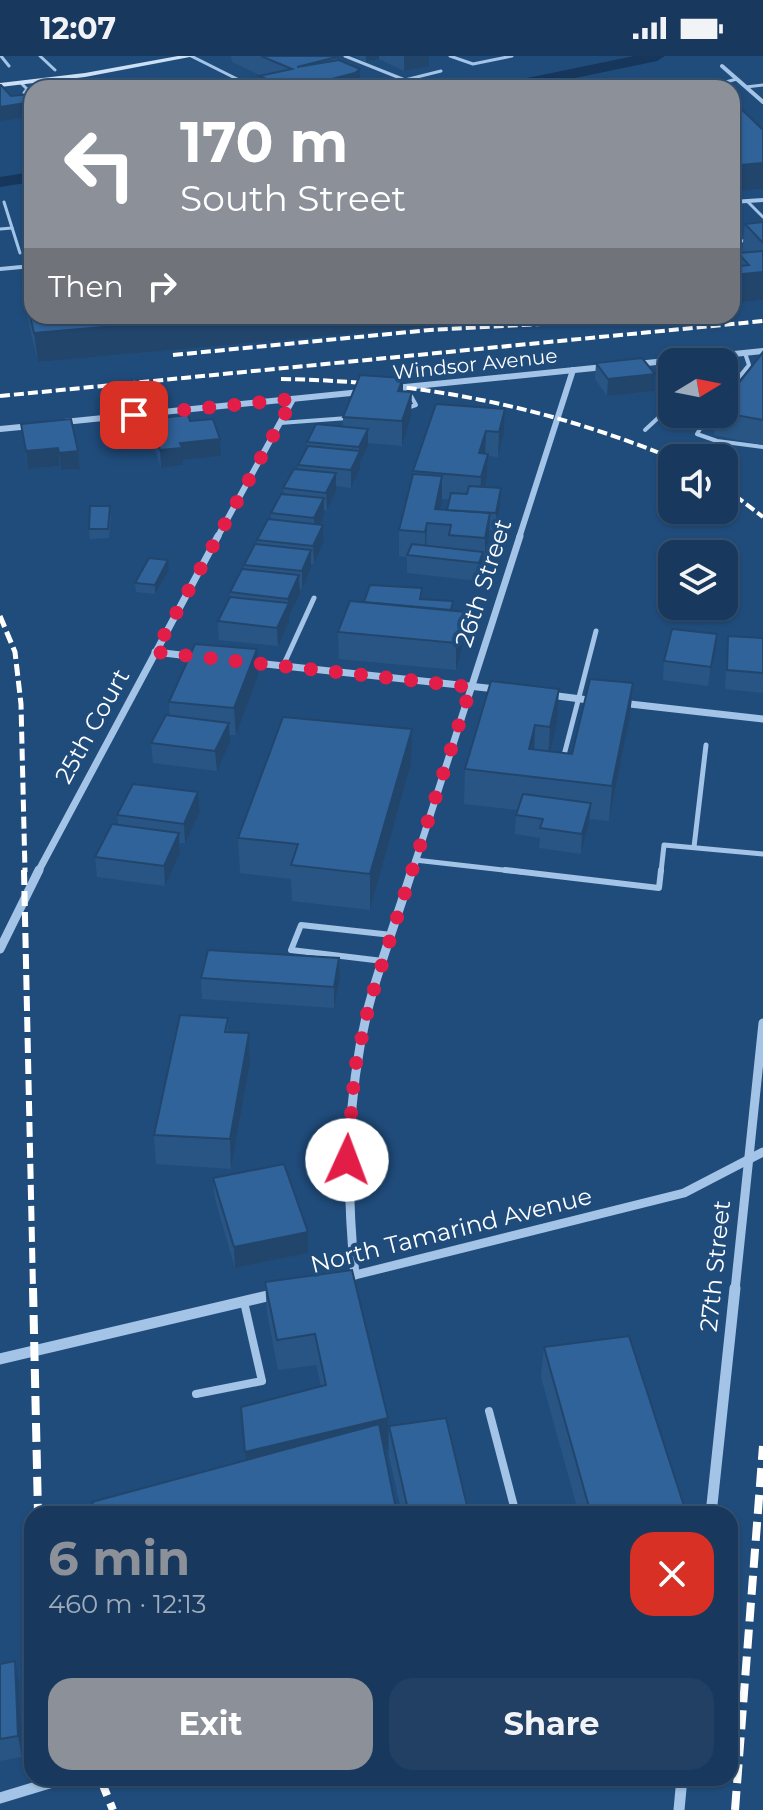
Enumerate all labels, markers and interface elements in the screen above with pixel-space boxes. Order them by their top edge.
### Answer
text: 12:07 [40,10,116,47]
text: 170 m [180,108,348,176]
icon: left [48,112,152,216]
text: South Street [180,176,406,220]
icon: right [140,264,184,308]
text: Then [48,268,124,305]
street label: Windsor Avenue [392,343,558,385]
north arrow [658,348,738,428]
map controls [658,348,738,620]
pin [100,381,168,449]
icon: arrive [112,393,156,437]
button: sound [658,444,738,524]
street label: 26th Street [449,515,517,651]
button: layers [658,540,738,620]
street label: 25th Court [49,663,136,789]
position arrow [305,1118,389,1202]
street label: North Tamarind Avenue [307,1181,595,1279]
street label: 27th Street [694,1199,736,1333]
text: 6 min [48,1529,190,1587]
button: close [630,1532,714,1616]
text: 460 m · 12:13 [48,1588,207,1620]
button: Exit [48,1678,373,1770]
button: Share [389,1678,714,1770]

